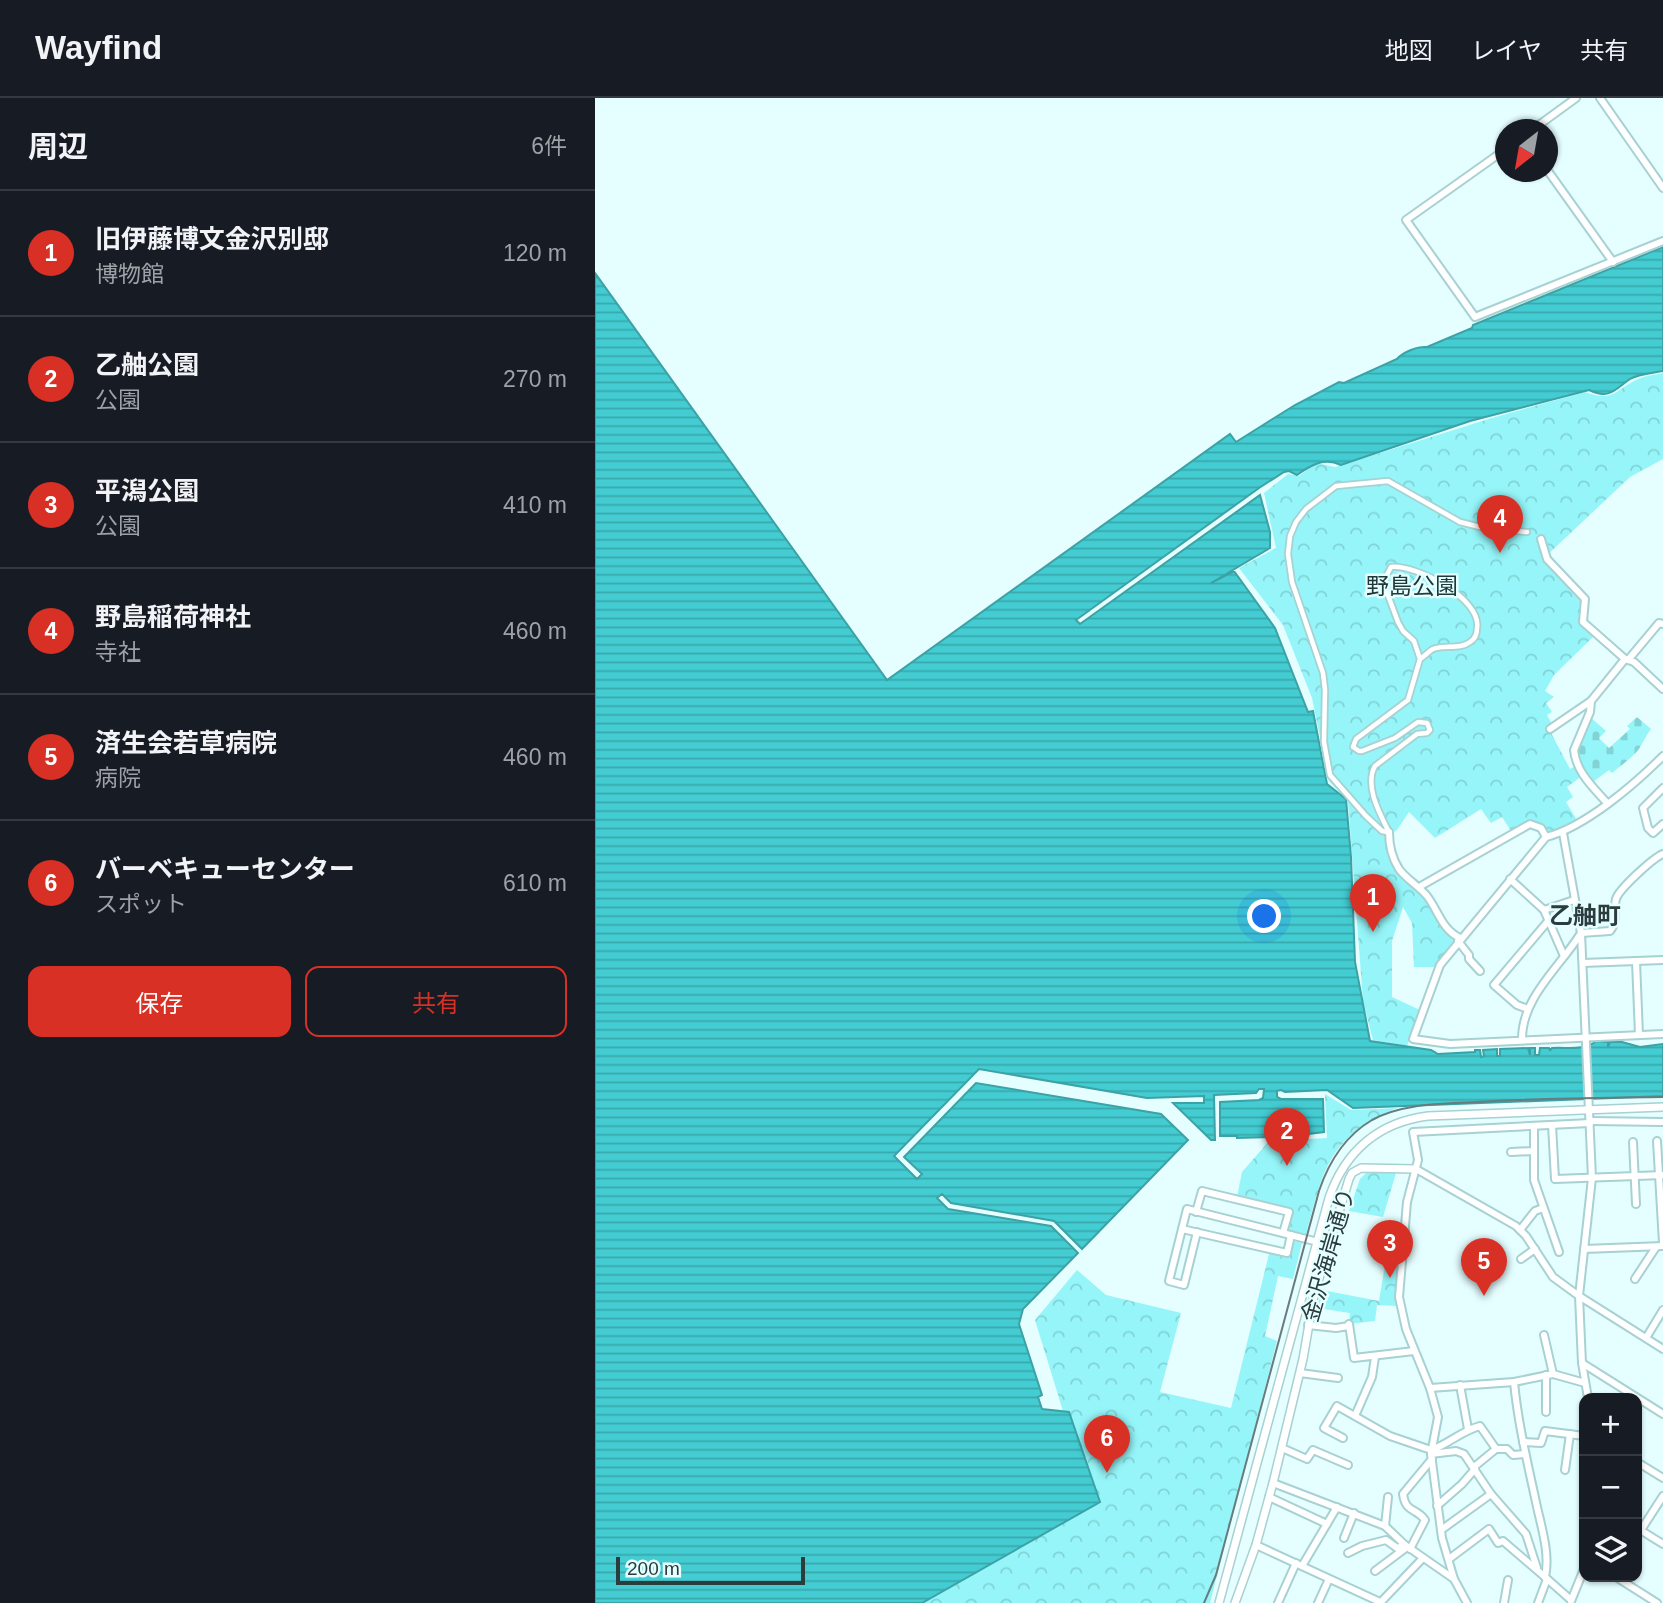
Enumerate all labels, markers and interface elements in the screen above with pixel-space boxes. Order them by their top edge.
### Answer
text: Wayfind [35,29,162,66]
text: 地図 [1385,37,1433,64]
text: レイヤ [1471,37,1542,64]
text: 共有 [1580,37,1628,64]
north arrow [1495,119,1558,182]
text: 周辺 [28,130,88,163]
text: 6件 [531,133,567,159]
text: 旧伊藤博文金沢別邸 [95,224,329,254]
text: 1 [45,240,57,266]
text: 120 m [503,240,567,266]
text: 博物館 [95,261,164,287]
text: 乙舳公園 [95,350,199,380]
text: 2 [45,366,57,392]
text: 270 m [503,366,567,392]
text: 公園 [95,387,141,413]
text: 平潟公園 [95,476,199,506]
text: 3 [45,492,57,518]
text: 410 m [503,492,567,518]
pin: 4 [1477,495,1523,553]
text: 公園 [95,513,141,539]
park label: 野島公園 [1366,573,1458,599]
text: 野島稲荷神社 [95,602,251,632]
text: 4 [45,618,57,644]
text: 460 m [503,618,567,644]
text: 寺社 [95,639,141,665]
text: 済生会若草病院 [95,728,277,758]
text: 5 [45,744,57,770]
text: 460 m [503,744,567,770]
text: 病院 [95,765,141,791]
text: バーベキューセンター [95,854,355,884]
text: 6 [45,870,57,896]
text: 610 m [503,870,567,896]
pin: 1 [1350,874,1396,932]
text: スポット [95,891,187,917]
your location [1247,899,1281,933]
district label: 乙舳町 [1549,902,1621,929]
button: 保存 [28,966,291,1037]
button: 共有 [305,966,567,1037]
pin: 2 [1264,1108,1310,1166]
street label: 金沢海岸通り [1296,1185,1360,1325]
pin: 3 [1367,1220,1413,1278]
pin: 5 [1461,1238,1507,1296]
map controls [1579,1393,1642,1582]
button: + [1579,1393,1642,1456]
pin: 6 [1084,1415,1130,1473]
button: − [1579,1456,1642,1519]
button: layers [1579,1519,1642,1582]
scale bar [616,1554,805,1586]
text: 200 m [627,1558,680,1579]

